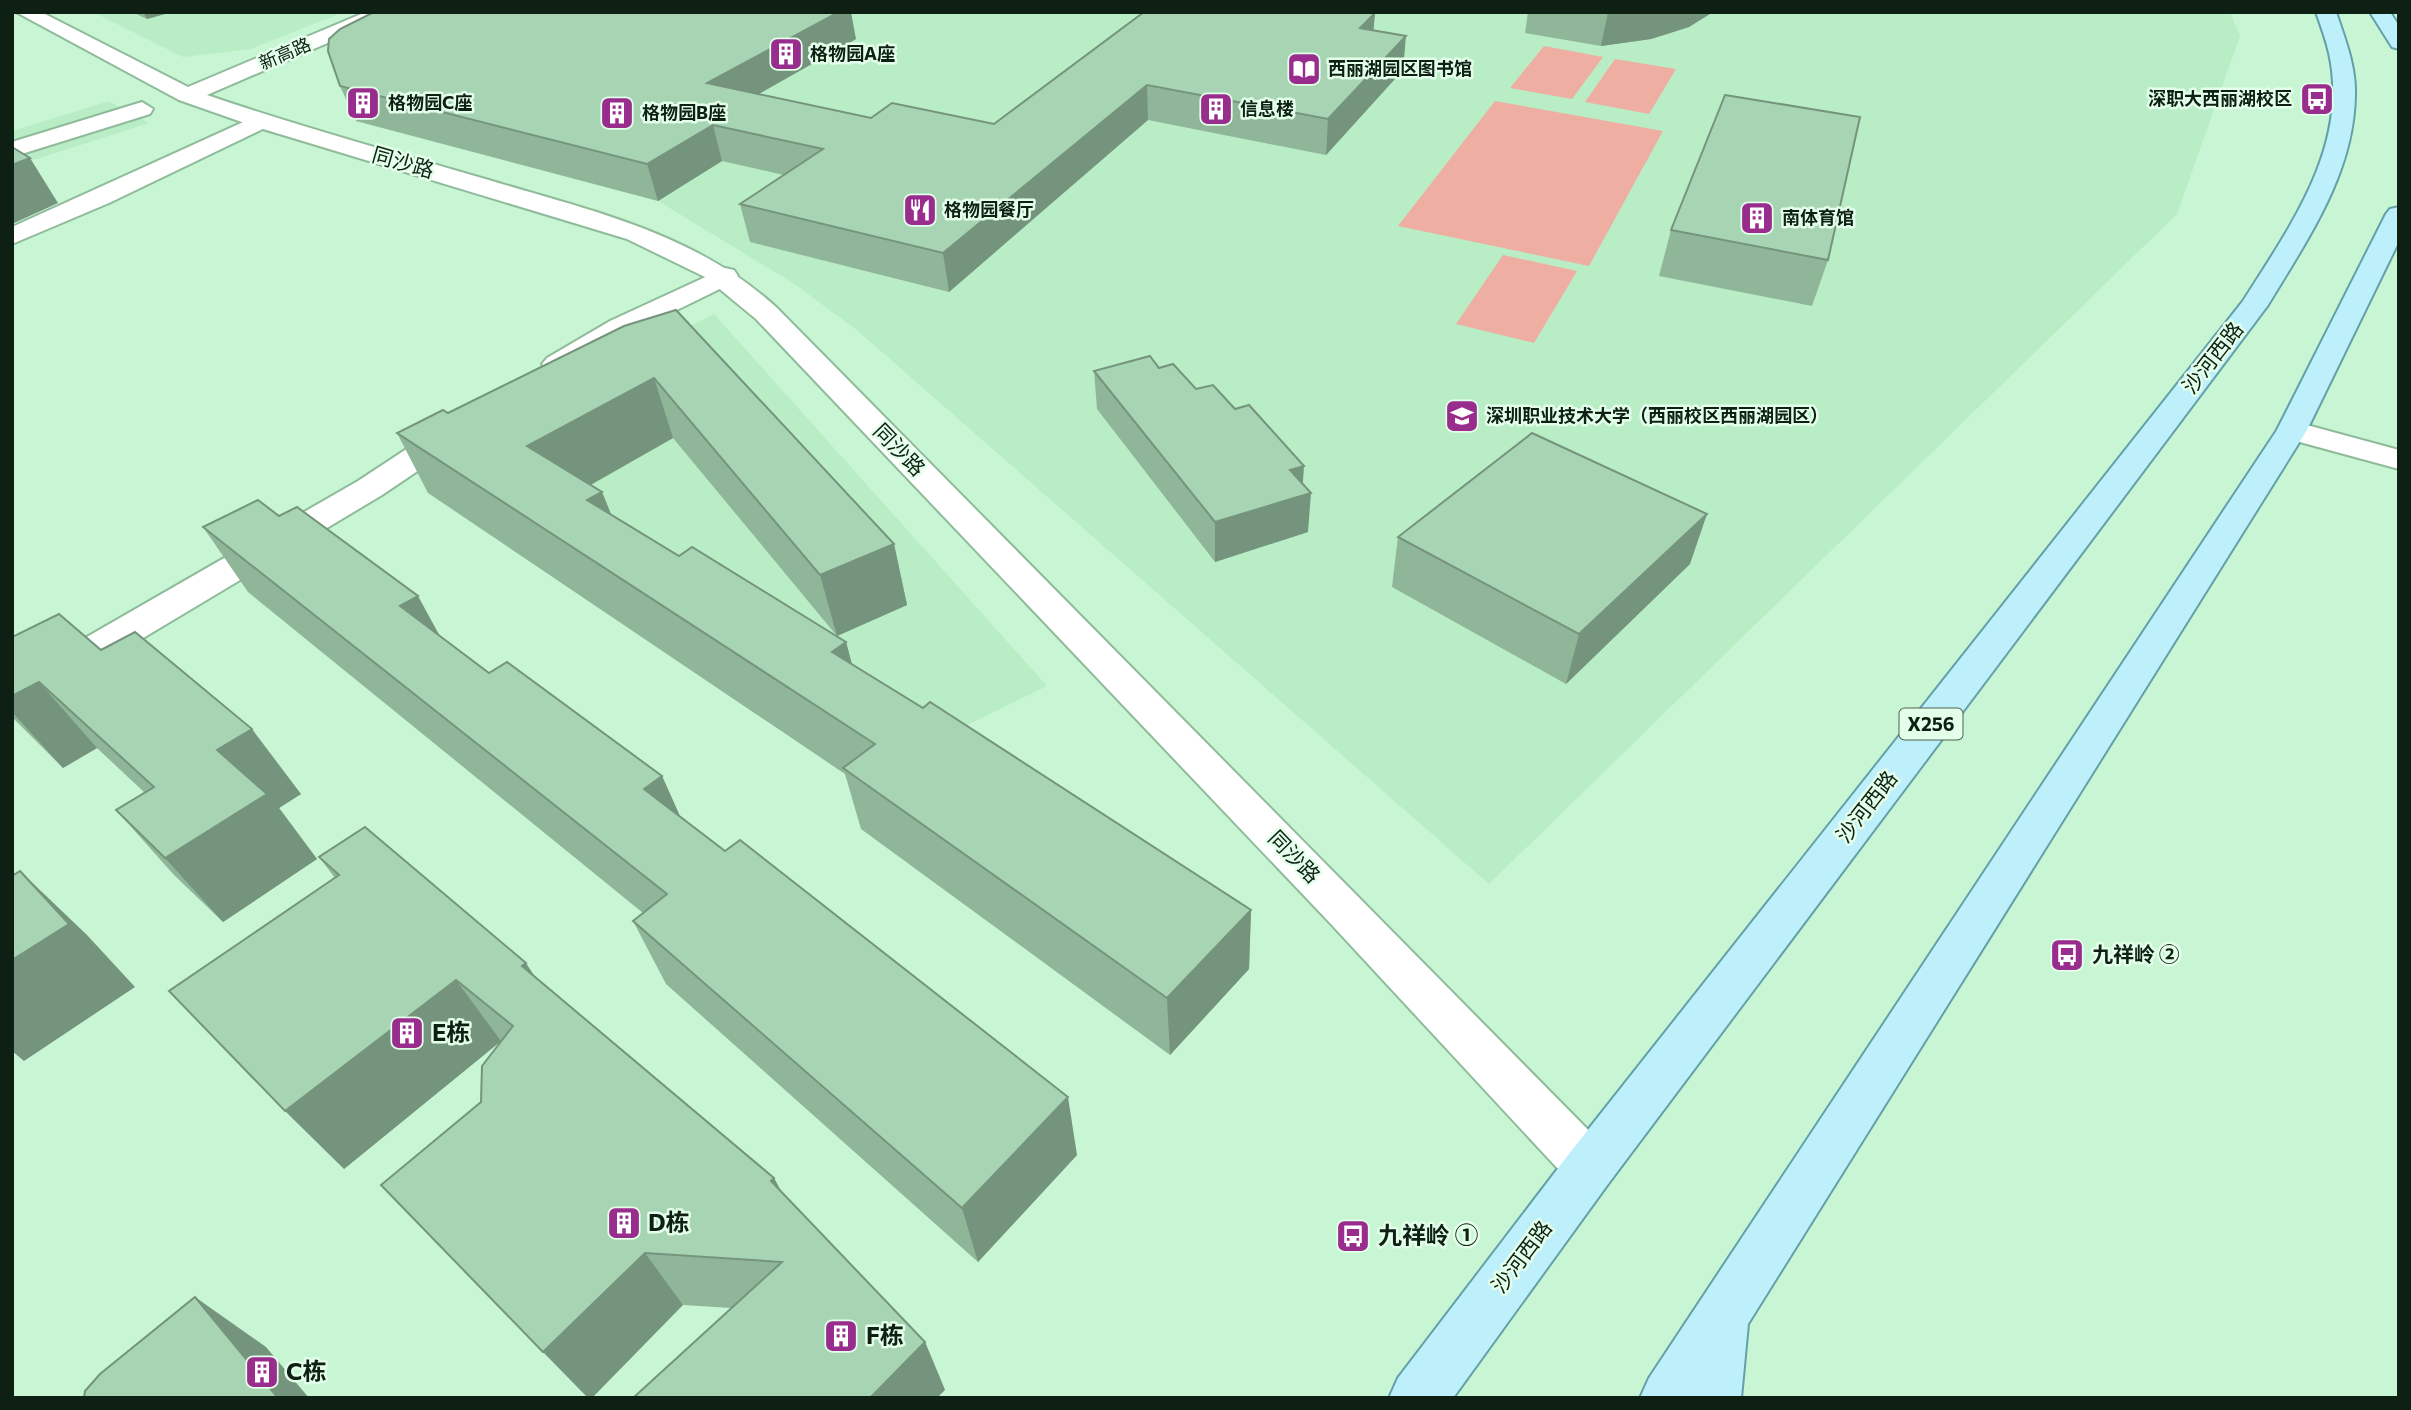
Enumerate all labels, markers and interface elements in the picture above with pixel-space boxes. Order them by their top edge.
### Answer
street label: 新高路 [255,32,314,74]
building icon: 格物园A座 [767,35,805,73]
place label: 格物园A座 [810,42,895,64]
library icon: 西丽湖园区图书馆 [1285,50,1323,88]
place label: 西丽湖园区图书馆 [1328,57,1472,79]
bus stop icon: 深职大西丽湖校区 [2298,80,2336,118]
building icon: 格物园C座 [344,84,382,122]
place label: 深职大西丽湖校区 [2148,87,2292,109]
building icon: 信息楼 [1197,90,1235,128]
place label: 格物园C座 [388,91,472,113]
building icon: 格物园B座 [598,94,636,132]
place label: 信息楼 [1240,97,1294,119]
place label: 格物园B座 [642,101,726,123]
street label: 同沙路 [370,141,437,182]
restaurant icon: 格物园餐厅 [901,191,939,229]
place label: 格物园餐厅 [944,198,1034,220]
building icon: 南体育馆 [1738,199,1776,237]
place label: 南体育馆 [1782,206,1854,228]
street label: 沙河西路 [2176,316,2248,398]
school or university icon: 深圳职业技术大学（西丽校区西丽湖园区） [1443,397,1481,435]
place label: 深圳职业技术大学（西丽校区西丽湖园区） [1486,404,1828,426]
street label: 同沙路 [869,418,931,480]
road number: X256 [1899,708,1962,740]
street label: 沙河西路 [1830,765,1902,847]
street label: 同沙路 [1264,825,1326,887]
bus stop icon: 九祥岭 ② [2048,936,2086,974]
place label: 九祥岭 ② [2092,941,2180,966]
building icon: E栋 [388,1014,426,1052]
place label: E栋 [432,1017,470,1046]
building icon: D栋 [605,1204,643,1242]
place label: D栋 [648,1207,690,1236]
street label: 沙河西路 [1486,1215,1556,1297]
bus stop icon: 九祥岭 ① [1334,1217,1372,1255]
place label: 九祥岭 ① [1378,1220,1479,1249]
building icon: F栋 [822,1317,860,1355]
place label: F栋 [866,1320,904,1349]
building icon: C栋 [243,1353,281,1391]
place label: C栋 [286,1356,326,1385]

